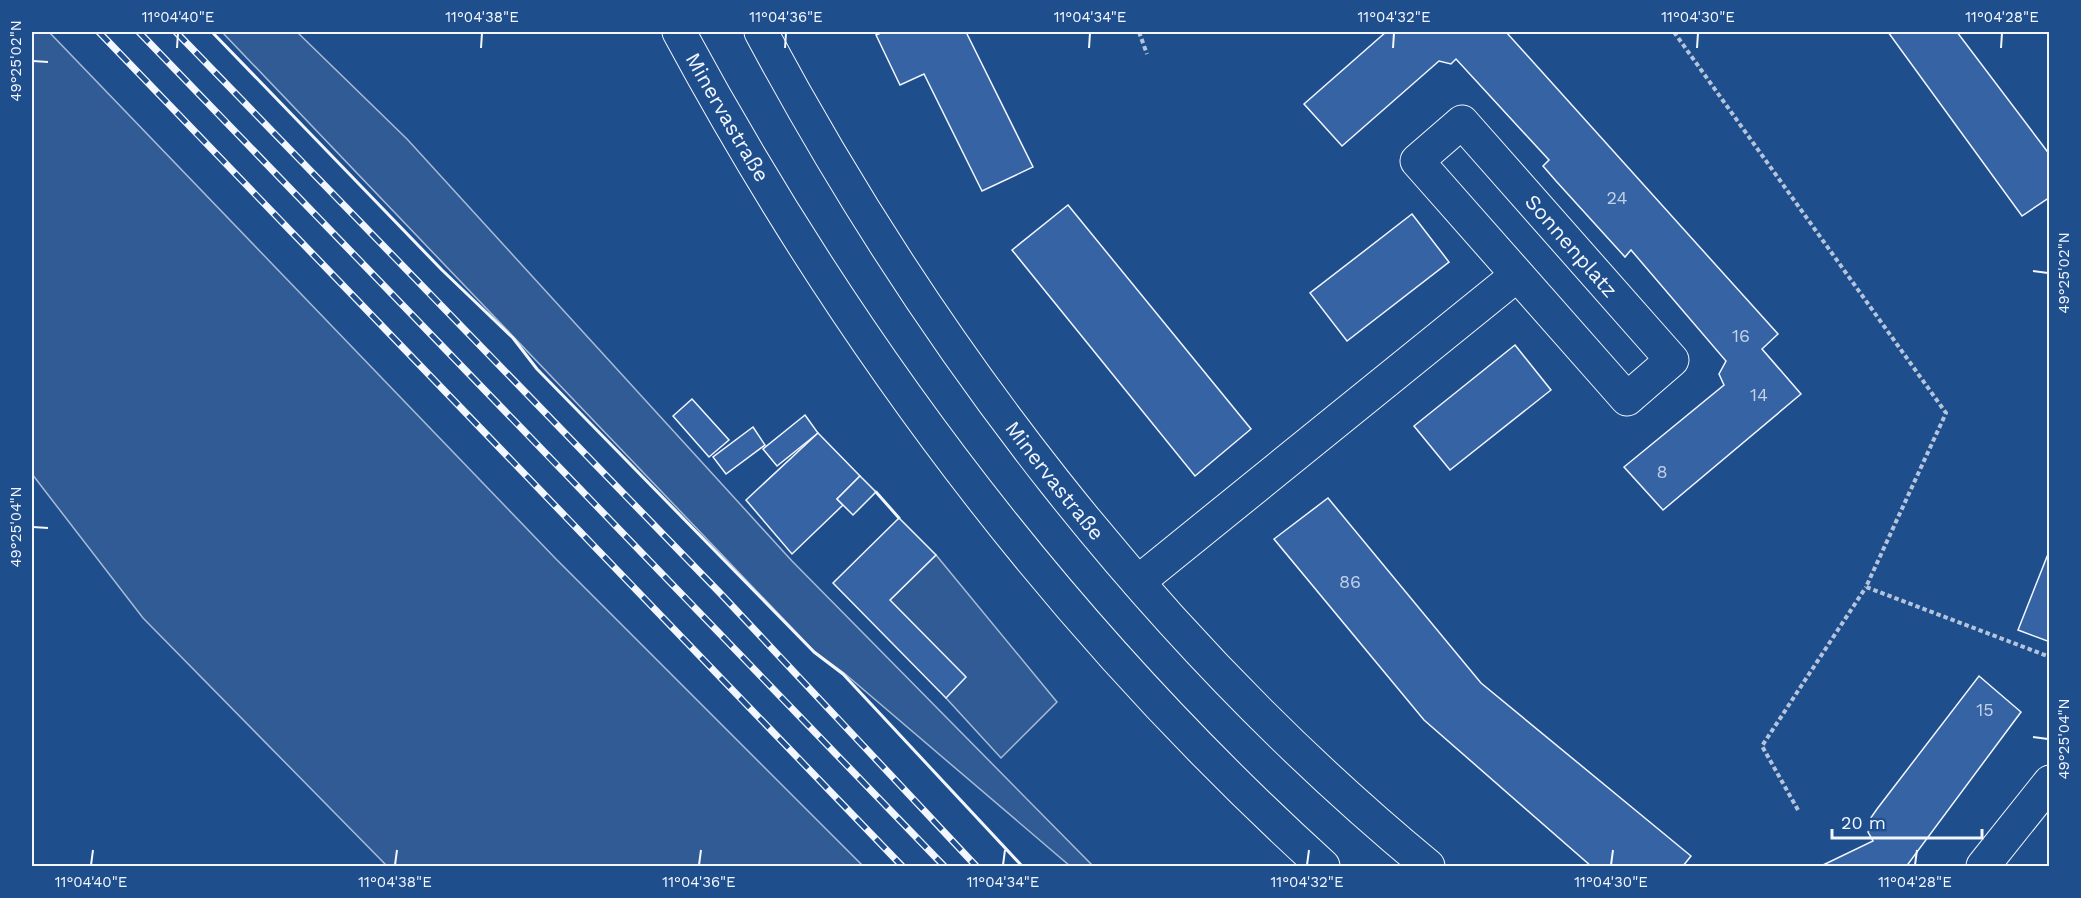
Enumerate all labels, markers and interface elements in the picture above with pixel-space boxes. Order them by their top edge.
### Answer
text: 11°04'40"E [142,8,214,26]
text: 11°04'38"E [445,8,519,26]
text: 11°04'36"E [749,8,823,26]
text: 11°04'34"E [1054,8,1126,26]
text: 11°04'32"E [1358,8,1430,26]
text: 11°04'30"E [1661,8,1735,26]
text: 11°04'28"E [1965,8,2039,26]
text: 49°25'02"N [7,20,25,102]
street label: Minervastraße [681,48,775,186]
house number: 24 [1607,187,1627,208]
street label: Sonnenplatz [1520,189,1623,302]
text: 49°25'02"N [2055,232,2073,314]
house number: 16 [1732,325,1750,346]
house number: 14 [1750,384,1768,405]
street label: Minervastraße [1000,416,1110,545]
house number: 8 [1656,461,1668,482]
text: 49°25'04"N [7,486,25,568]
house number: 86 [1339,571,1361,592]
text: 49°25'04"N [2055,698,2073,780]
house number: 15 [1976,699,1994,720]
scale bar [1832,802,1982,840]
text: 20 m [1841,812,1886,833]
text: 11°04'40"E [55,873,127,891]
text: 11°04'38"E [358,873,432,891]
text: 11°04'36"E [662,873,736,891]
text: 11°04'34"E [967,873,1039,891]
text: 11°04'32"E [1271,873,1343,891]
text: 11°04'30"E [1574,873,1648,891]
text: 11°04'28"E [1878,873,1952,891]

